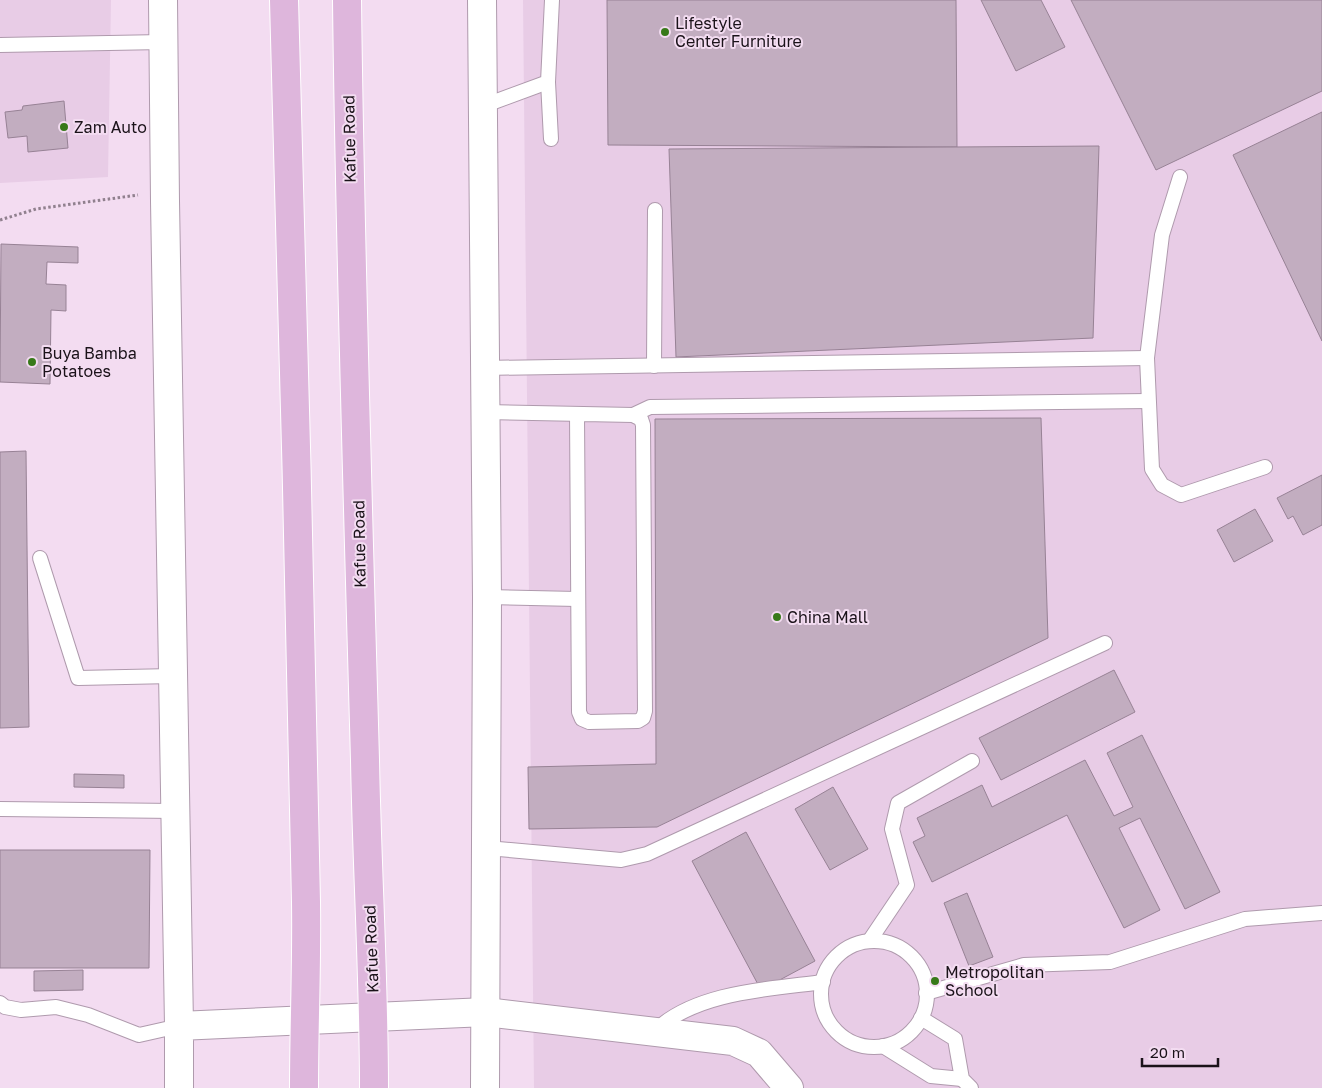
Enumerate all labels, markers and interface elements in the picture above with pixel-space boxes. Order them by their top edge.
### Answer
place label: Lifestyle Center Furniture [675,13,802,51]
marker: Lifestyle Center Furniture [659,26,671,38]
street label: Kafue Road [338,95,360,183]
place label: Zam Auto [74,117,147,137]
marker: Zam Auto [58,121,70,133]
place label: Buya Bamba Potatoes [42,343,137,381]
marker: Buya Bamba Potatoes [26,356,38,368]
street label: Kafue Road [348,500,370,588]
place label: China Mall [787,607,868,627]
marker: China Mall [771,611,783,623]
street label: Kafue Road [359,905,383,993]
place label: Metropolitan School [945,962,1044,1000]
marker: Metropolitan School [929,975,941,987]
scale bar [1142,1036,1218,1068]
text: 20 m [1150,1043,1185,1061]

